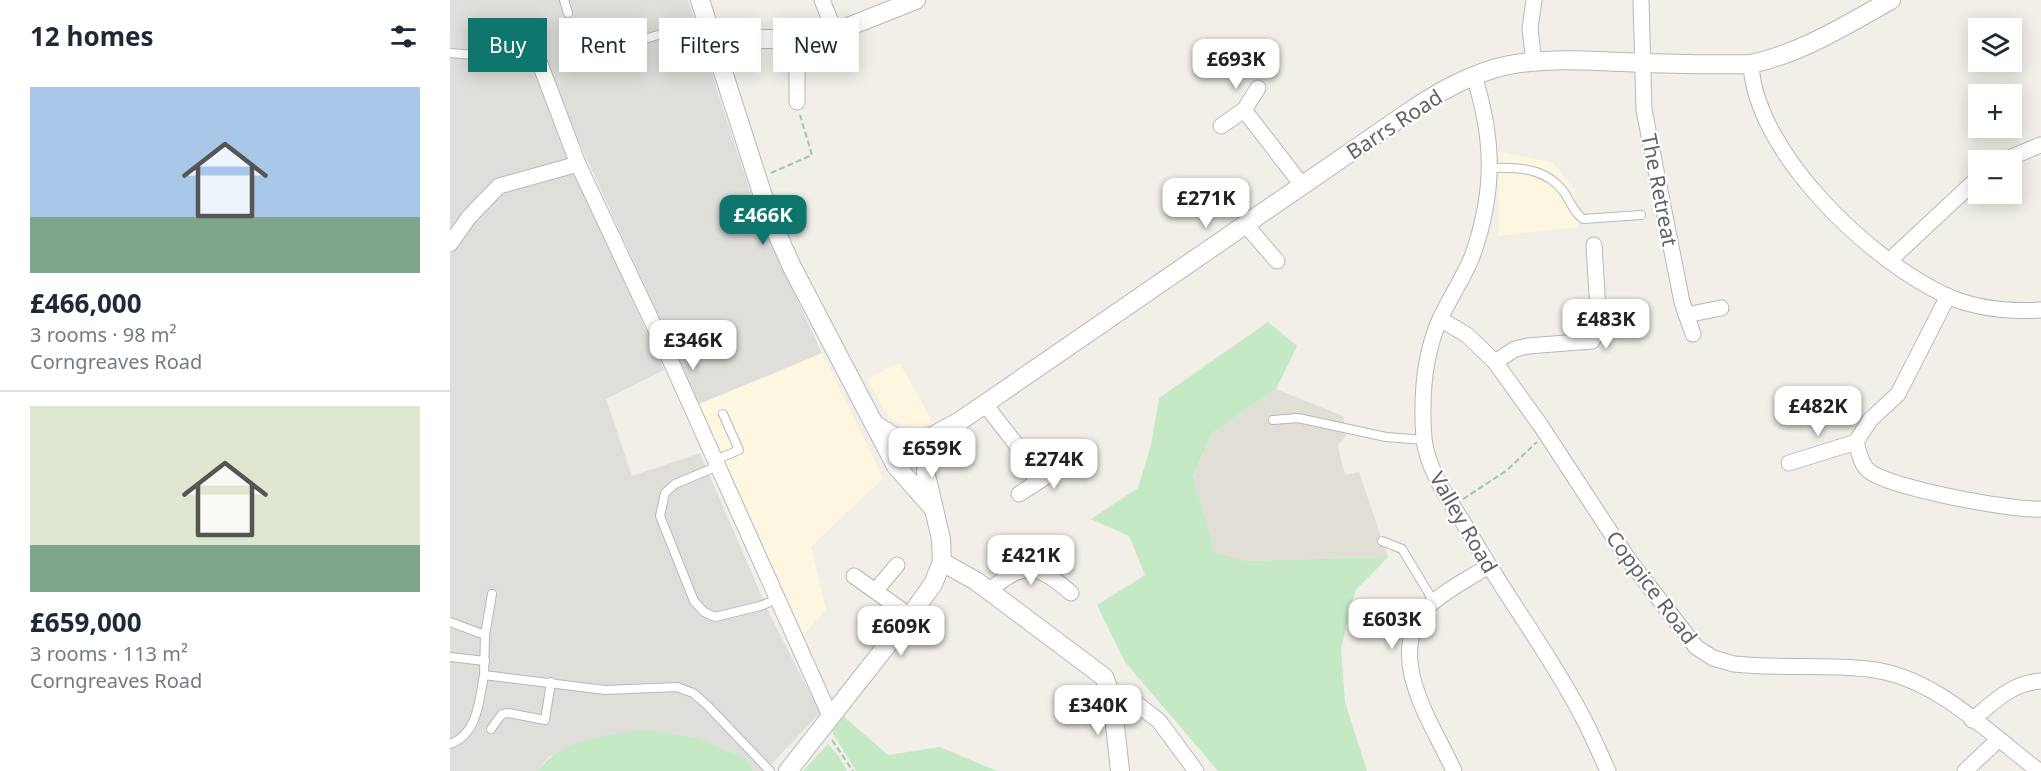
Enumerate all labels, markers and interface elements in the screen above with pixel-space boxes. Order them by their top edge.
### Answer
text: 12 homes [30,18,154,54]
chip: Buy [468,18,547,72]
chip: Rent [559,18,647,72]
chip: Filters [659,18,761,72]
chip: New [773,18,859,72]
map controls [1968,18,2022,204]
button: layers [1968,18,2022,72]
icon: filters [387,20,420,53]
pin: £693K [1194,39,1278,90]
text: £693K [1206,45,1266,72]
street label: Barrs Road [1341,83,1447,165]
button: + [1968,84,2022,138]
icon: home [171,126,279,234]
street label: The Retreat [1635,131,1685,249]
button: − [1968,150,2022,204]
pin: £271K [1164,178,1248,229]
text: £271K [1176,184,1236,211]
pin: £466K [721,195,805,246]
text: £466K [733,201,793,228]
text: £466,000 [30,285,142,321]
pin: £483K [1564,299,1648,350]
text: £483K [1576,305,1636,332]
pin: £346K [651,320,735,371]
text: 3 rooms · 98 m² [30,321,177,348]
text: £346K [663,326,723,353]
text: Corngreaves Road [30,348,202,375]
pin: £482K [1776,386,1860,437]
text: £482K [1788,392,1848,419]
pin: £659K [890,428,974,479]
text: £659K [902,434,962,461]
pin: £274K [1012,439,1096,490]
icon: home [171,445,279,553]
text: £274K [1024,445,1084,472]
street label: Valley Road [1424,466,1504,578]
street label: Coppice Road [1600,525,1704,649]
pin: £421K [989,535,1073,586]
text: £421K [1001,541,1061,568]
pin: £603K [1350,599,1434,650]
text: £659,000 [30,604,142,640]
text: £603K [1362,605,1422,632]
pin: £609K [859,606,943,657]
text: £609K [871,612,931,639]
text: 3 rooms · 113 m² [30,640,188,667]
text: Corngreaves Road [30,667,202,694]
pin: £340K [1056,685,1140,736]
text: £340K [1068,691,1128,718]

